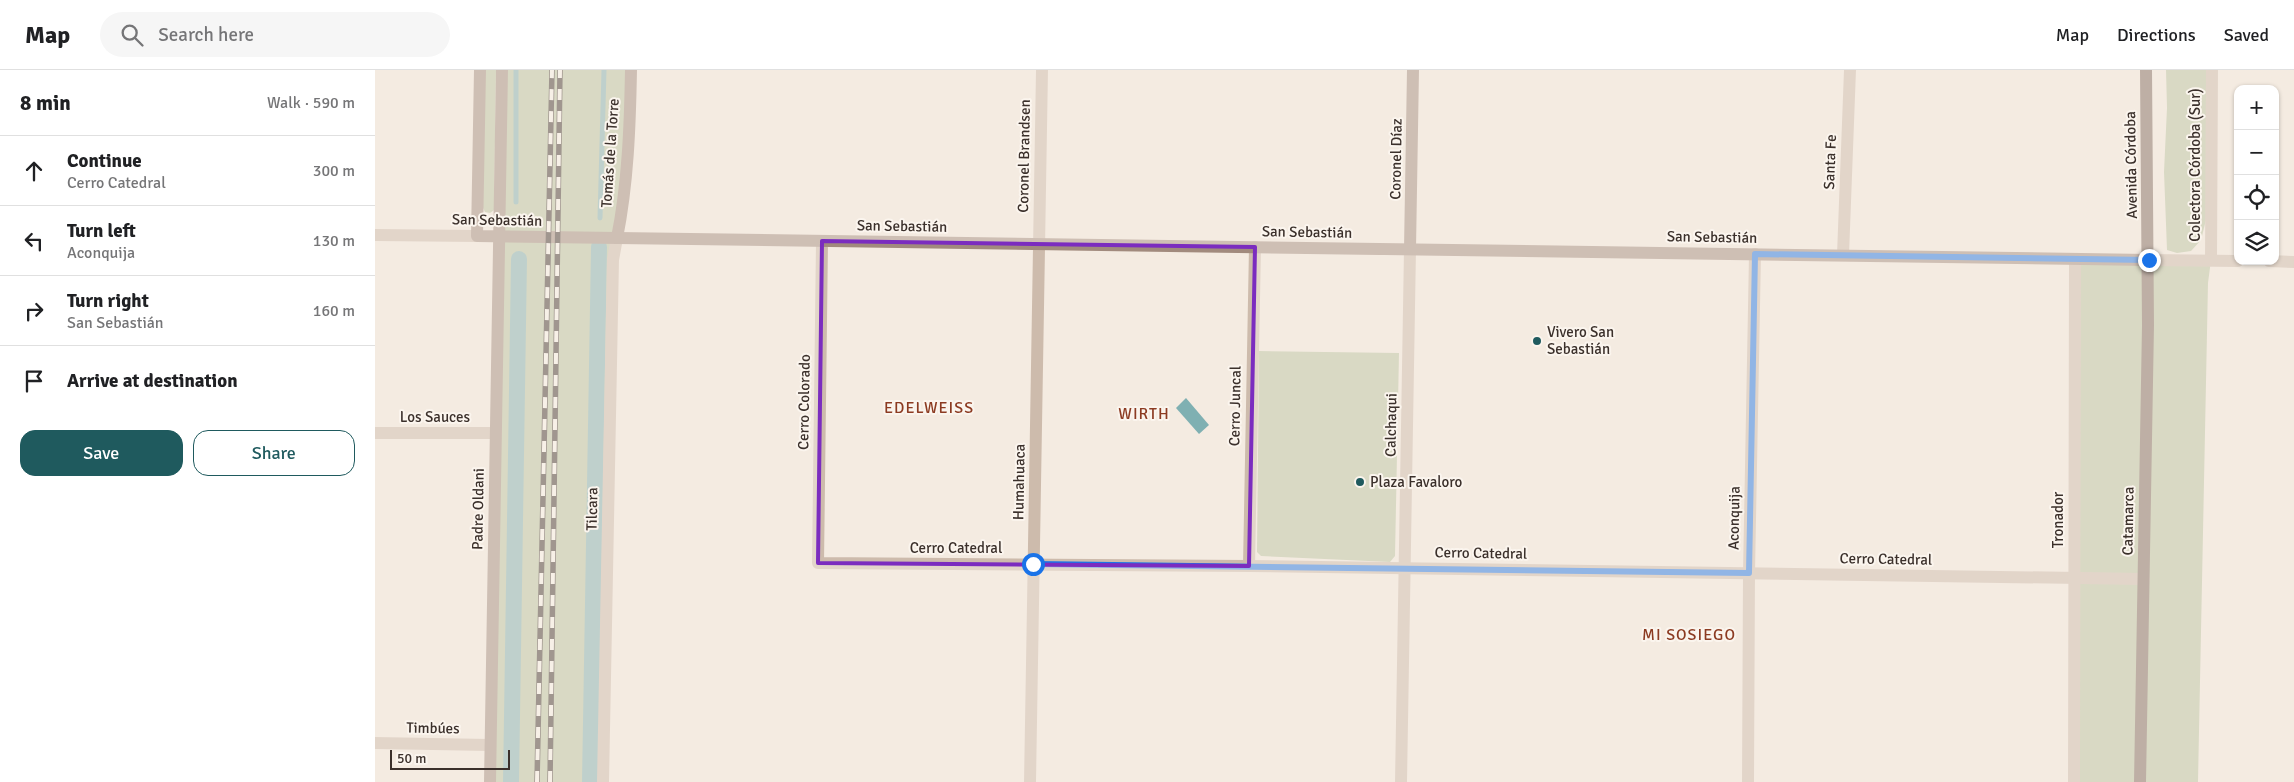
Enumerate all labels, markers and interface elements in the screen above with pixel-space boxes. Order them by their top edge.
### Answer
search box [100,12,450,57]
text: Map [25,20,70,50]
icon: search [118,21,146,49]
text: Search here [158,23,254,47]
text: Map [2056,24,2089,46]
text: Directions [2117,24,2196,46]
text: Saved [2224,24,2269,46]
map controls [2234,85,2279,265]
button: + [2234,85,2279,130]
street label: Colectora Córdoba (Sur) [2186,88,2204,242]
text: 8 min [20,90,71,116]
text: Walk · 590 m [267,93,355,113]
street label: Tomás de la Torre [597,98,623,208]
street label: Coronel Brandsen [1014,99,1034,213]
street label: Avenida Córdoba [2121,111,2141,219]
street label: Coronel Díaz [1386,118,1406,200]
button: − [2234,130,2279,175]
street label: Santa Fe [1820,134,1840,190]
text: Continue [67,149,142,173]
icon: ahead [20,157,48,185]
text: 300 m [313,161,355,181]
text: Cerro Catedral [67,173,166,193]
button: locate [2234,175,2279,220]
street label: San Sebastián [452,210,542,230]
street label: San Sebastián [857,216,947,236]
text: Turn left [67,219,136,243]
button: layers [2234,220,2279,265]
street label: San Sebastián [1262,222,1352,242]
icon: left [20,227,48,255]
street label: San Sebastián [1667,227,1757,247]
text: 130 m [313,231,355,251]
text: Aconquija [67,243,135,263]
route end [2138,249,2161,272]
text: Turn right [67,289,149,313]
icon: right [20,297,48,325]
text: 160 m [313,301,355,321]
text: San Sebastián [67,313,164,333]
place label: Vivero San Sebastián [1547,323,1614,358]
marker: Vivero San Sebastián [1531,335,1543,347]
street label: Cerro Colorado [794,354,814,450]
street label: Cerro Juncal [1225,366,1245,446]
icon: arrive [20,367,48,395]
text: Arrive at destination [67,369,238,393]
street label: Calchaqui [1381,393,1401,457]
district label: EDELWEISS [884,398,974,418]
district label: WIRTH [1118,404,1170,424]
street label: Los Sauces [400,408,471,426]
button: Save [20,430,183,476]
button: Share [193,430,355,476]
street label: Humahuaca [1009,444,1029,520]
street label: Padre Oldani [468,468,488,550]
place label: Plaza Favaloro [1370,473,1463,491]
marker: Plaza Favaloro [1354,476,1366,488]
street label: Aconquija [1724,486,1744,550]
street label: Catamarca [2118,486,2138,556]
street label: Tilcara [583,487,601,531]
street label: Tronador [2049,491,2067,548]
street label: Cerro Catedral [910,539,1002,557]
street label: Cerro Catedral [1434,543,1528,563]
street label: Cerro Catedral [1839,549,1933,569]
route start [1022,553,1045,576]
district label: MI SOSIEGO [1642,625,1736,645]
street label: Timbúes [406,719,460,737]
scale bar [390,747,510,770]
text: 50 m [397,750,426,767]

